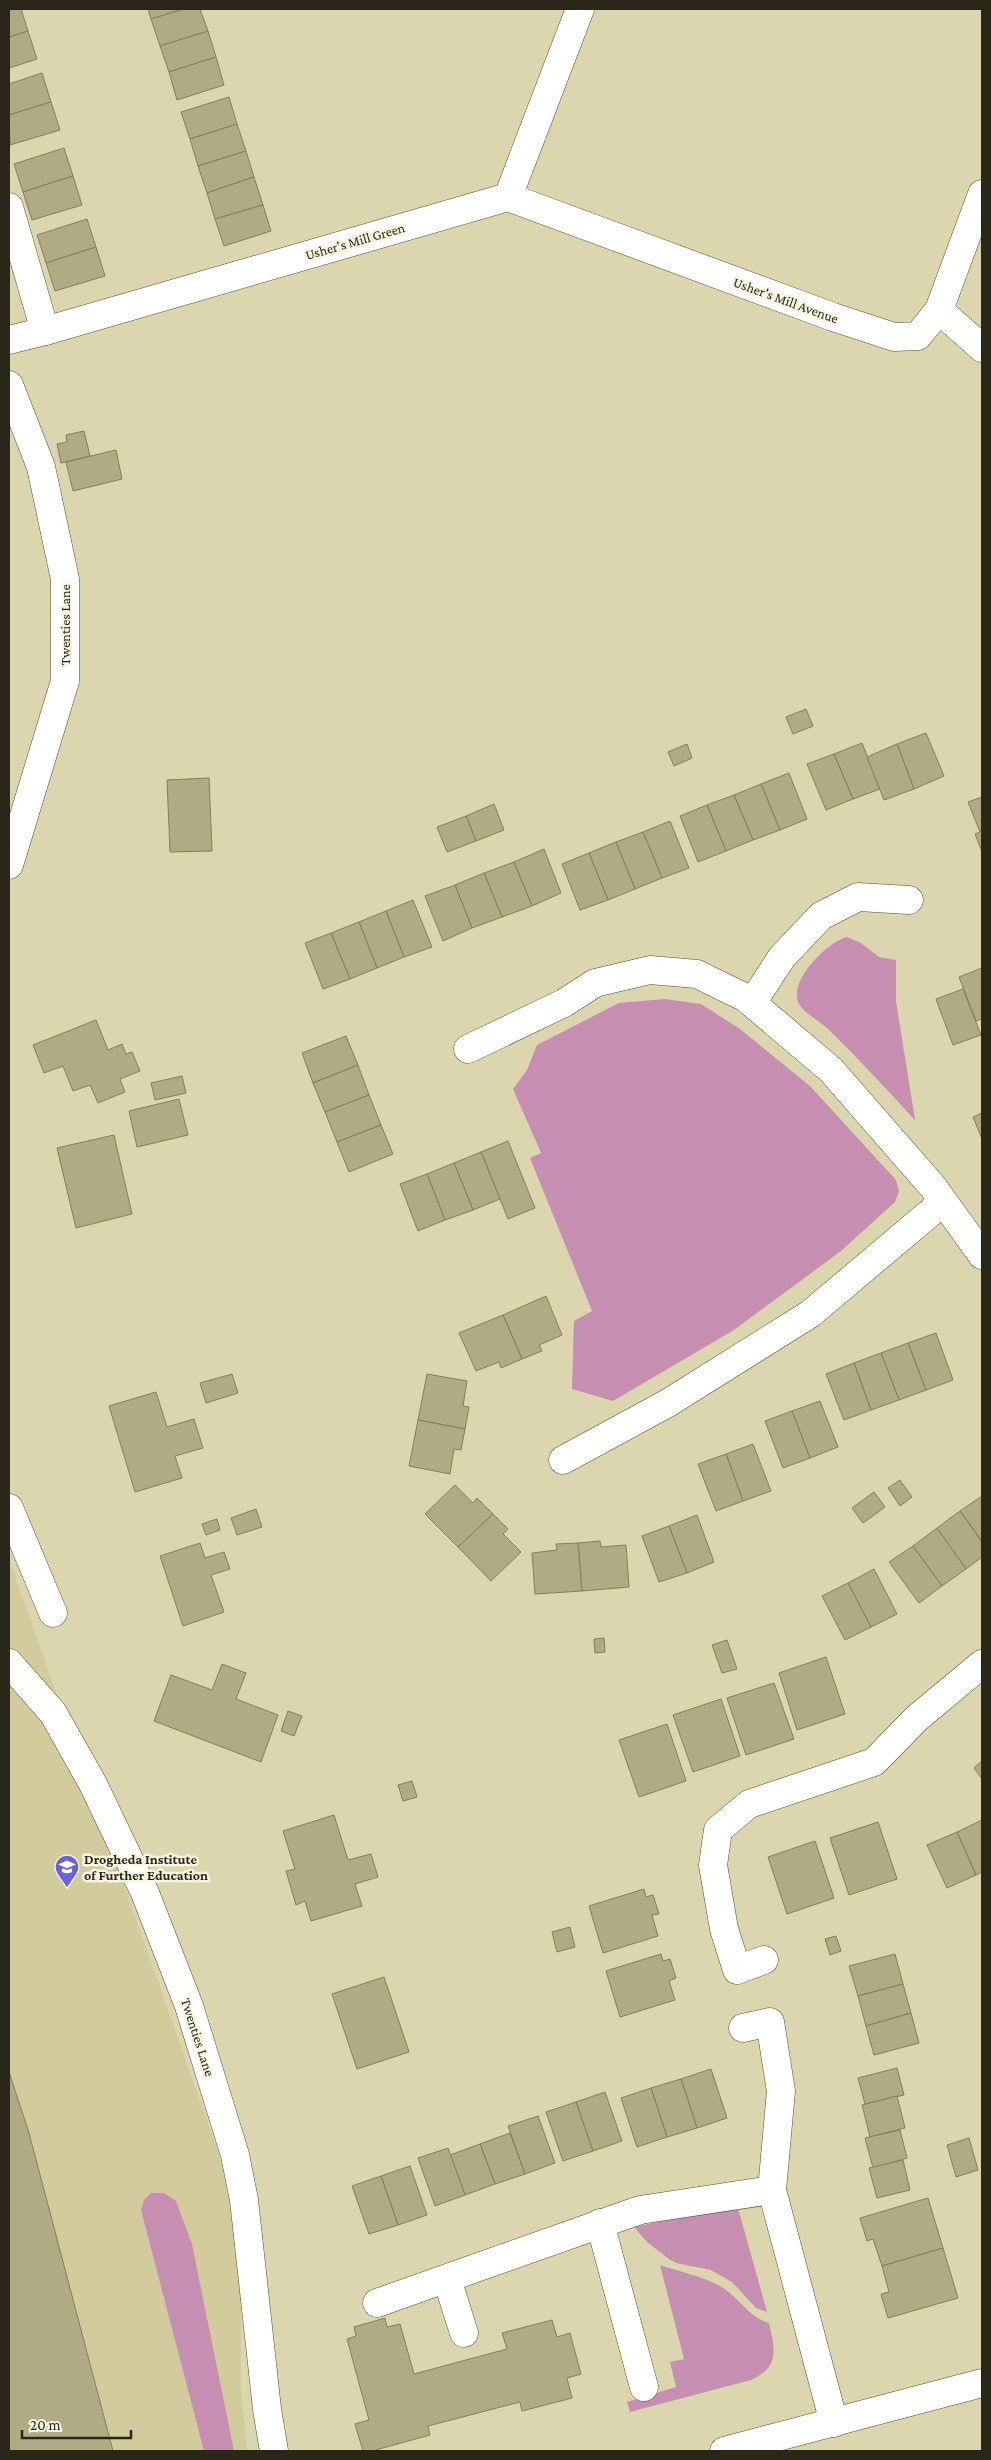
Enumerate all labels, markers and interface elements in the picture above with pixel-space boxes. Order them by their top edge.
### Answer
street label: Usher's Mill Green [303,219,407,263]
street label: Usher's Mill Avenue [731,274,841,326]
street label: Twenties Lane [57,584,73,666]
place label: Drogheda Institute of Further Education [84,1851,208,1883]
school or university icon: Drogheda Institute of Further Education [54,1854,80,1888]
street label: Twenties Lane [178,1996,218,2078]
scale bar [22,2408,131,2440]
text: 20 m [30,2417,61,2433]

